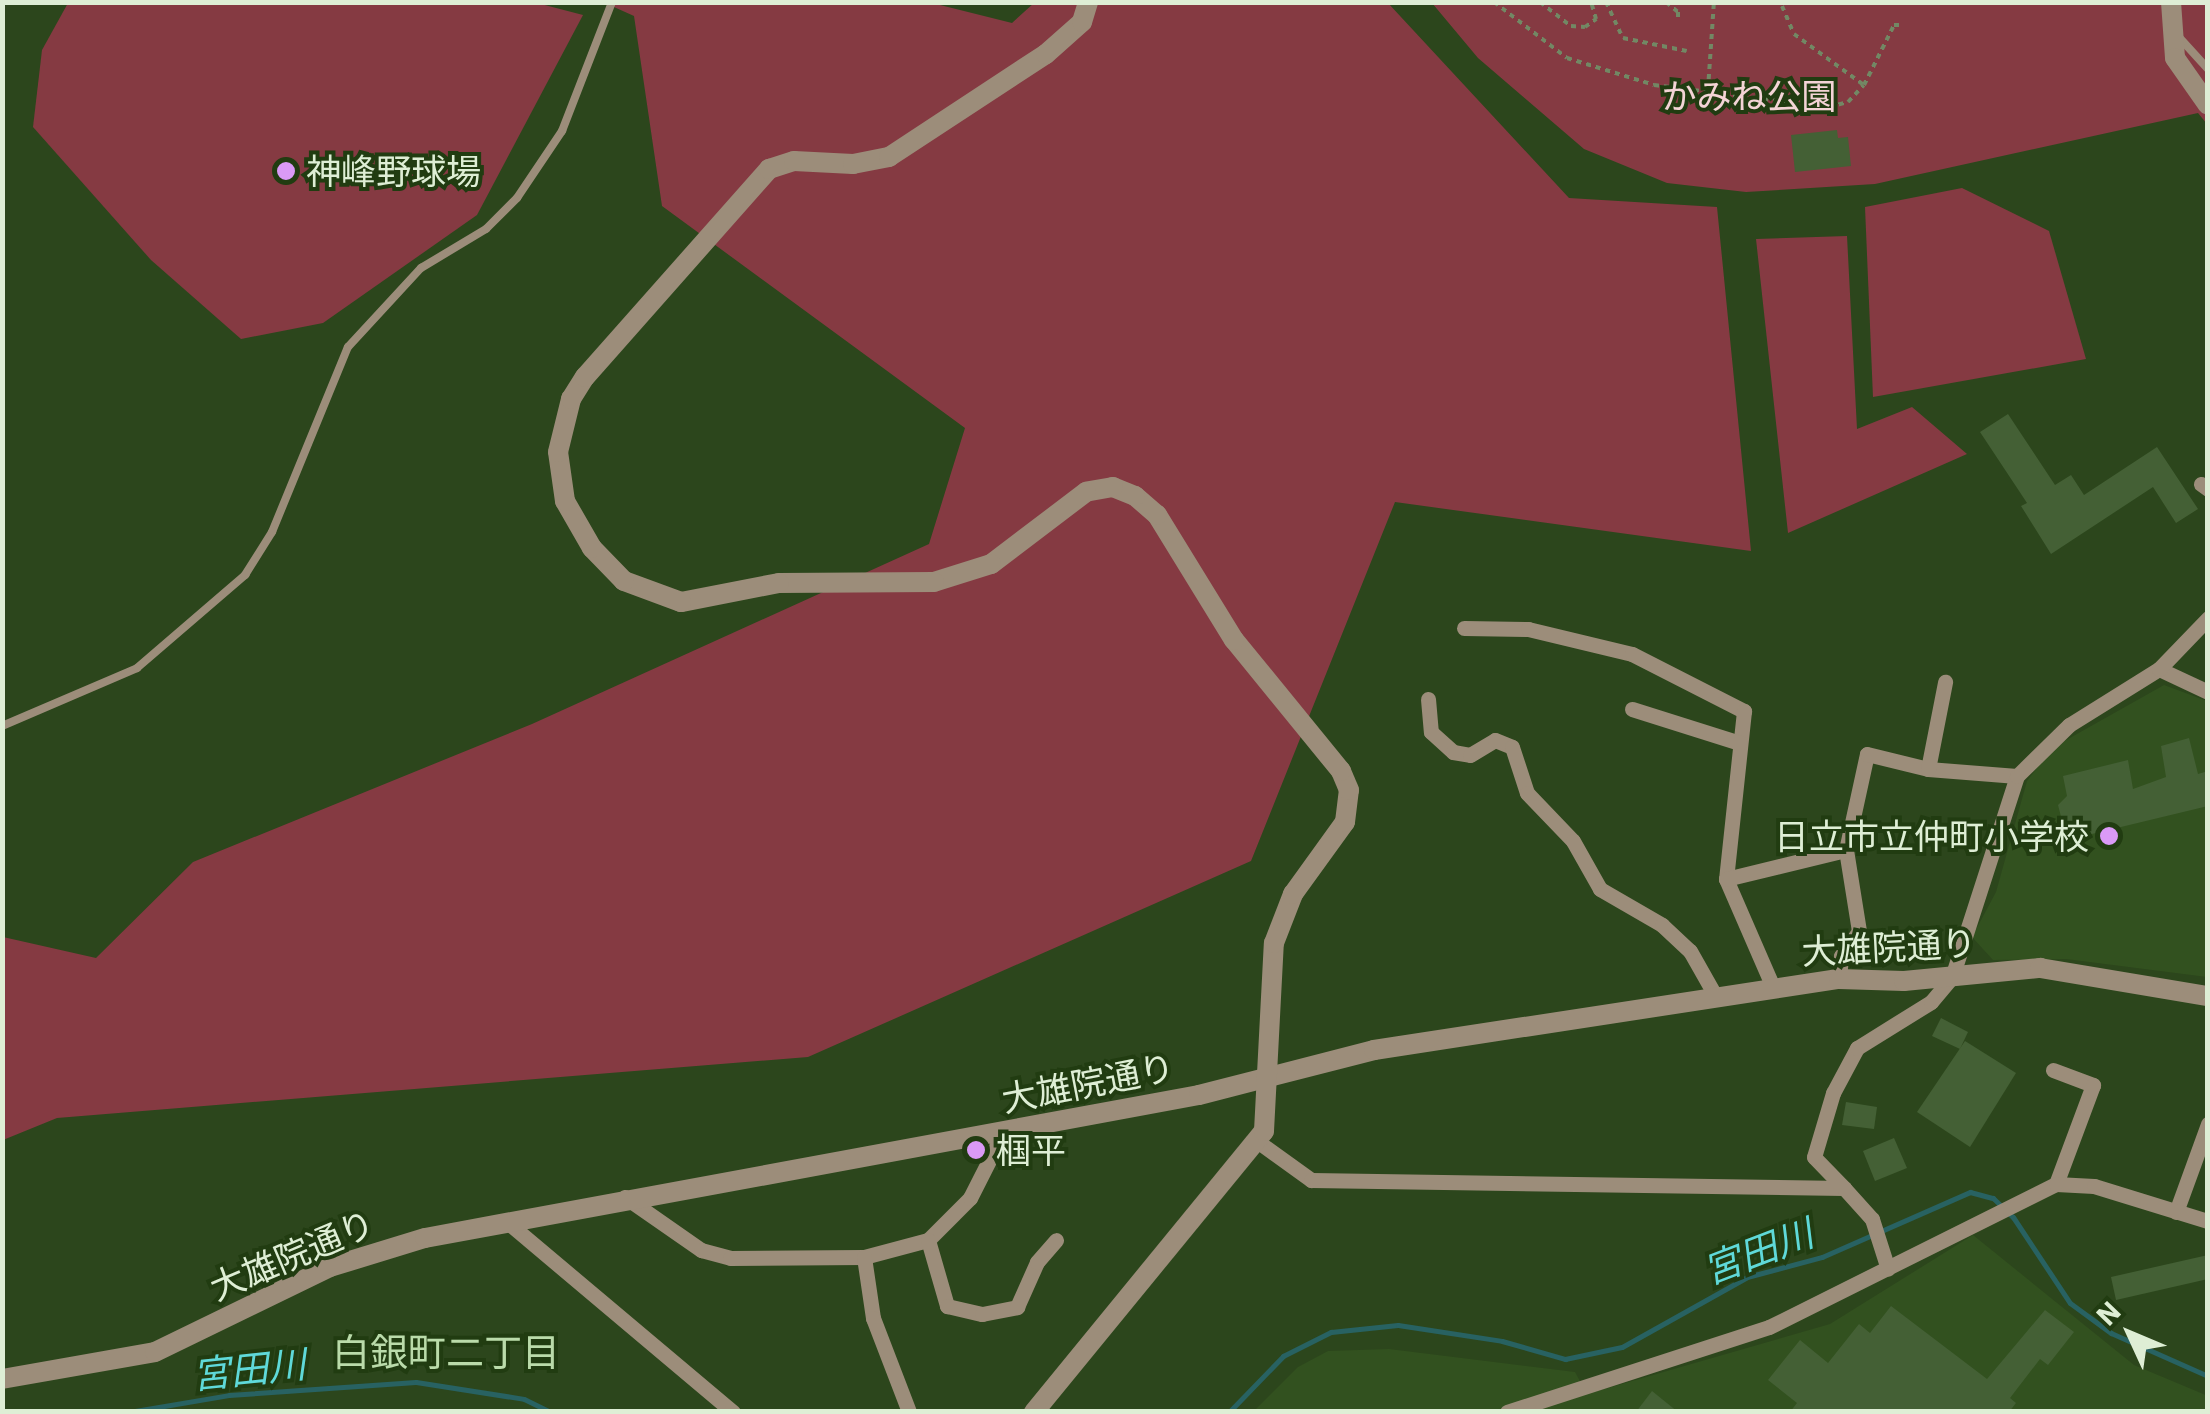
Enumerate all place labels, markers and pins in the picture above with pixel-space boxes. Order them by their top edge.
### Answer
place label: 神峰野球場 [306,150,481,192]
marker: 神峰野球場 [275,160,297,182]
place label: 日立市立仲町小学校 [1774,815,2089,857]
marker: 日立市立仲町小学校 [2098,825,2120,847]
place label: 椢平 [996,1129,1066,1171]
marker: 椢平 [965,1139,987,1161]

